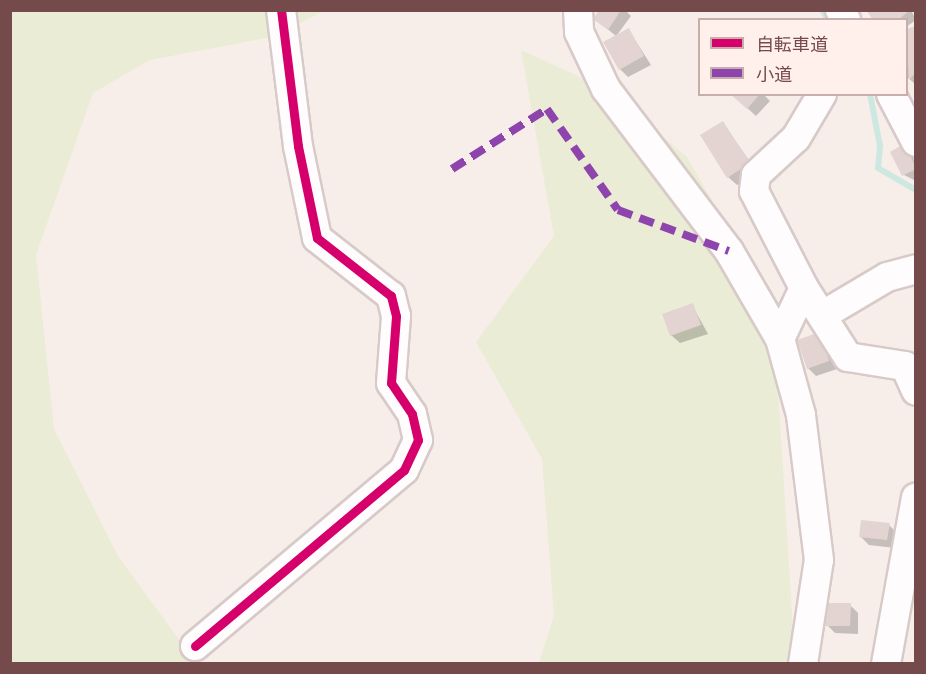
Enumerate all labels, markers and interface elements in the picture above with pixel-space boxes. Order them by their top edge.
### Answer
legend [698,18,908,96]
text: 自転車道 [756,33,828,56]
text: 小道 [756,63,792,86]

